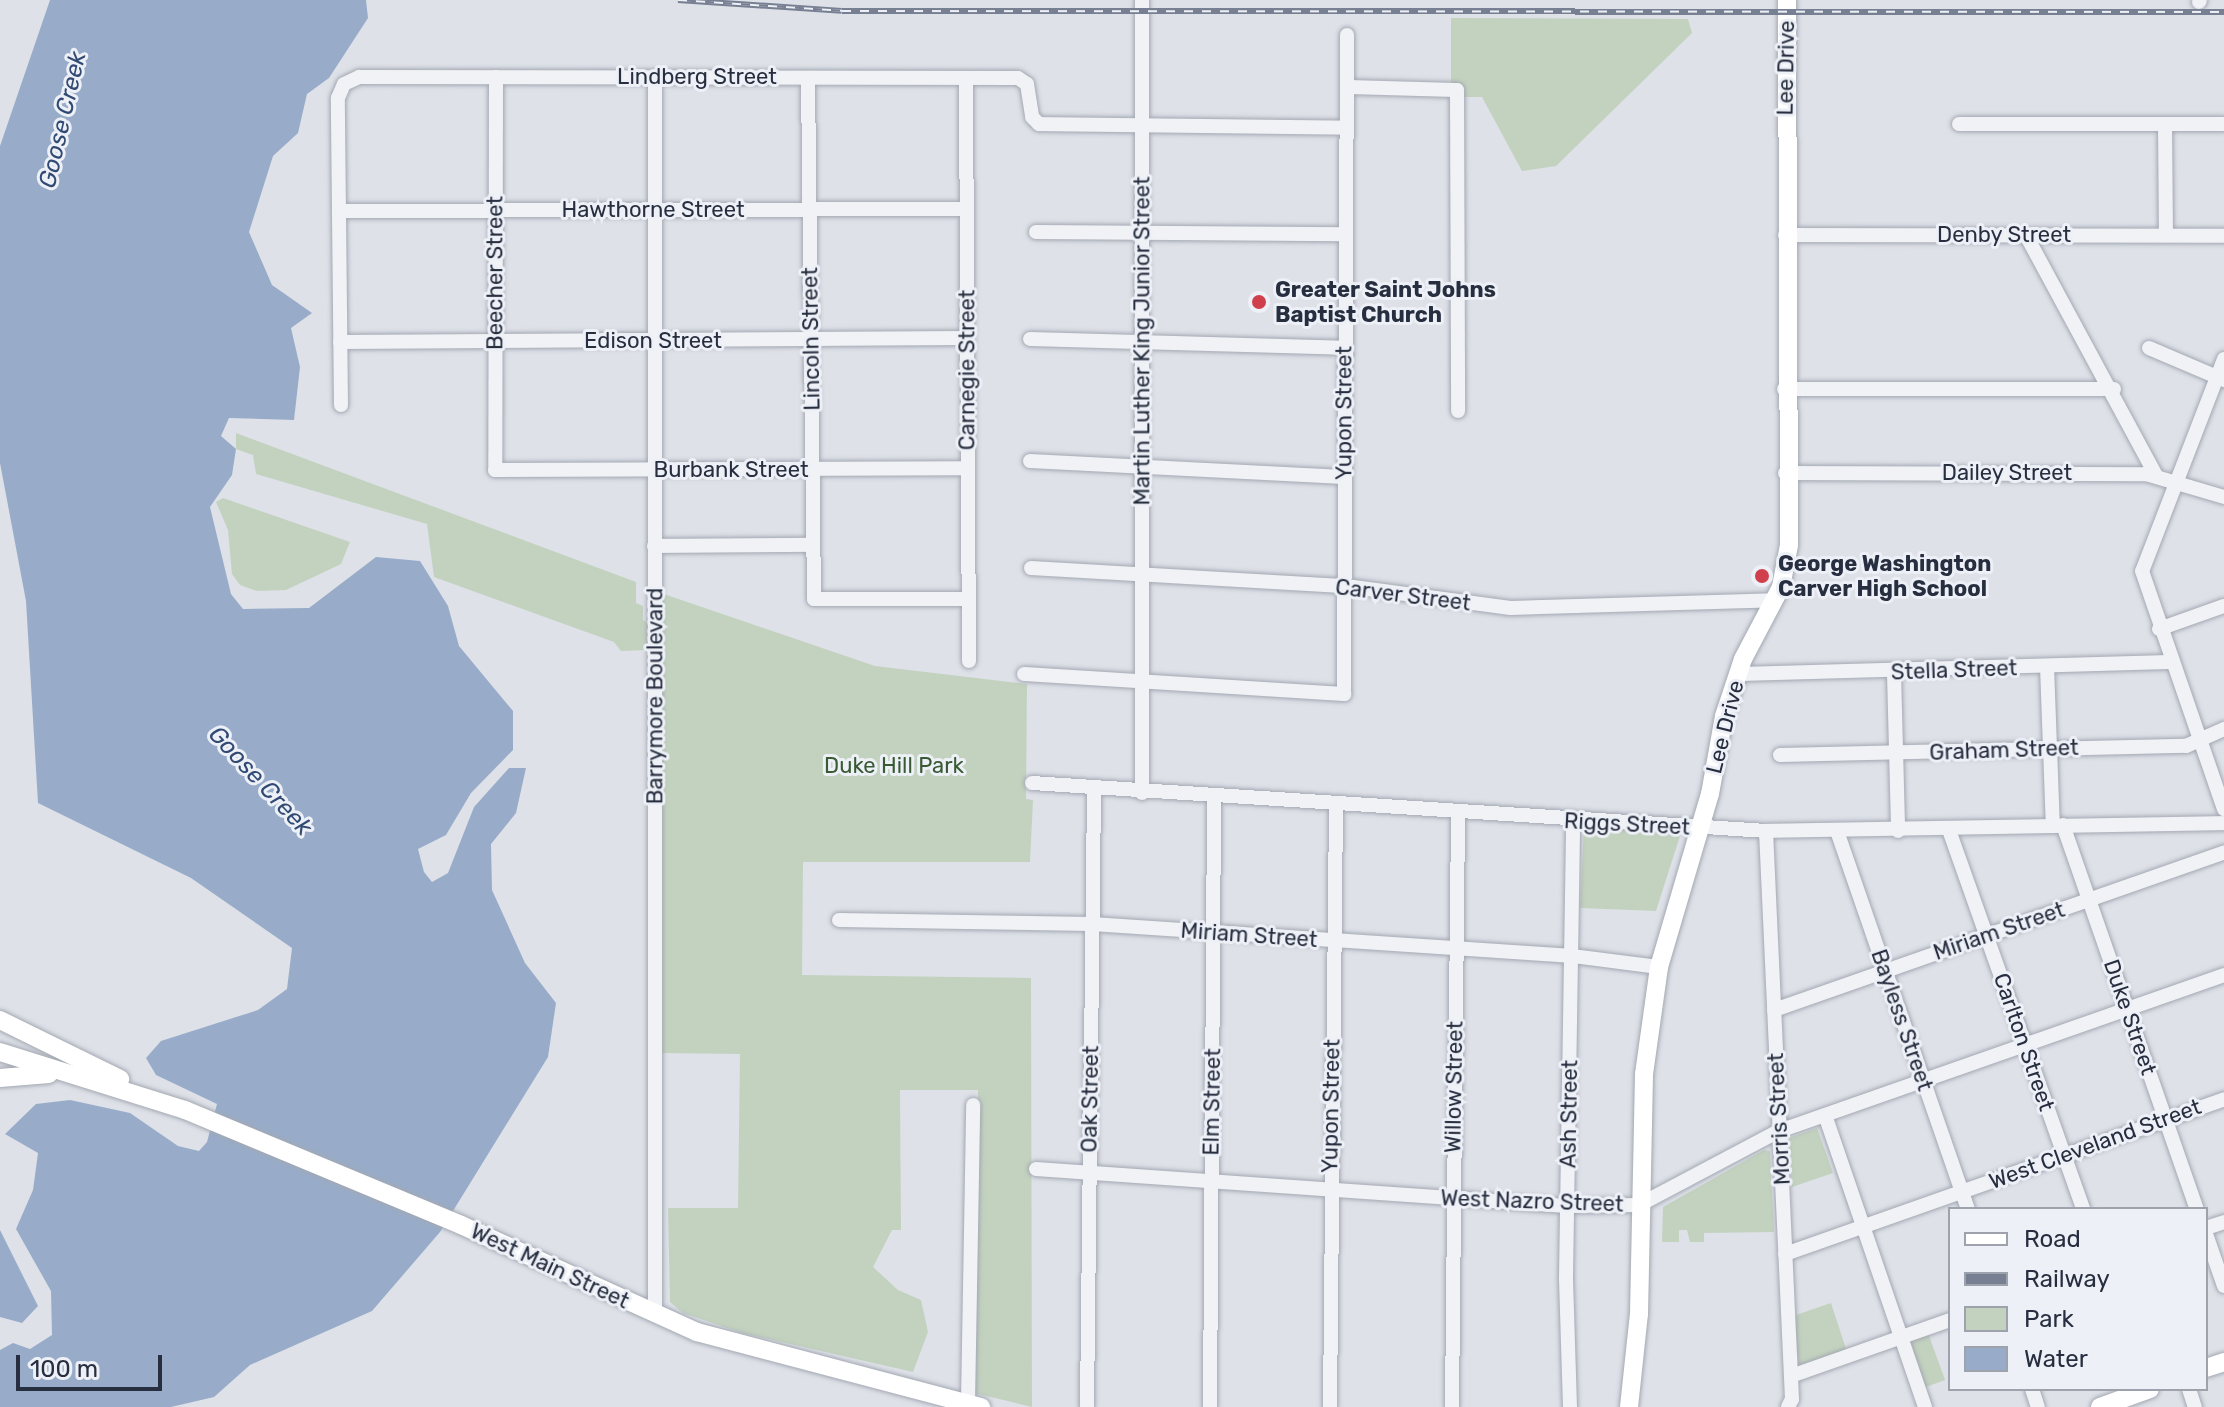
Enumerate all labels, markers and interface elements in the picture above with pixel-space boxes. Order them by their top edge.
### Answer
street label: Lee Drive [1772,20,1800,116]
water label: Goose Creek [33,49,93,191]
street label: Lindberg Street [617,64,777,90]
street label: Martin Luther King Junior Street [1129,176,1155,506]
street label: Beecher Street [482,196,508,350]
street label: Hawthorne Street [561,197,745,223]
street label: Denby Street [1937,222,2071,248]
street label: Lincoln Street [797,267,825,411]
place label: Greater Saint Johns Baptist Church [1275,276,1496,328]
street label: Carnegie Street [954,290,980,450]
marker: Greater Saint Johns Baptist Church [1250,293,1268,311]
street label: Edison Street [584,328,722,354]
street label: Yupon Street [1331,346,1357,480]
street label: Burbank Street [653,457,809,483]
street label: Dailey Street [1942,460,2072,486]
place label: George Washington Carver High School [1778,550,1991,602]
marker: George Washington Carver High School [1753,567,1771,585]
street label: Carver Street [1334,574,1472,616]
street label: Barrymore Boulevard [642,588,668,804]
street label: Stella Street [1890,655,2018,685]
street label: Lee Drive [1701,678,1749,776]
water label: Goose Creek [202,720,318,842]
street label: Graham Street [1929,734,2079,766]
park label: Duke Hill Park [824,753,964,779]
street label: Riggs Street [1563,808,1691,840]
street label: Miriam Street [1930,896,2068,966]
street label: Miriam Street [1180,917,1318,953]
street label: Bayless Street [1865,946,1939,1094]
street label: Duke Street [2098,956,2162,1078]
street label: Carlton Street [1988,970,2060,1114]
street label: Willow Street [1440,1020,1468,1154]
street label: Yupon Street [1317,1039,1345,1173]
street label: Oak Street [1076,1045,1104,1153]
street label: Elm Street [1198,1048,1226,1156]
street label: Morris Street [1762,1052,1796,1186]
street label: Ash Street [1555,1060,1583,1168]
street label: West Cleveland Street [1985,1093,2205,1195]
street label: West Nazro Street [1440,1185,1624,1217]
legend [1948,1207,2208,1391]
street label: West Main Street [467,1218,633,1314]
text: Road [2024,1225,2081,1253]
text: Railway [2024,1265,2110,1293]
text: Park [2024,1305,2074,1333]
scale bar [20,1339,166,1389]
text: Water [2024,1345,2088,1373]
text: 100 m [30,1355,98,1383]

